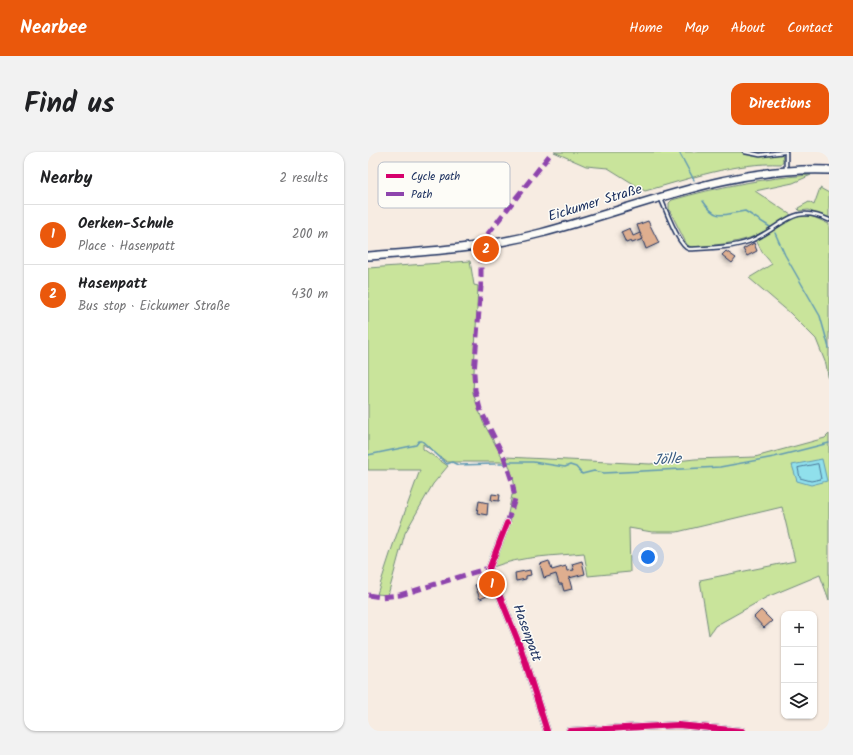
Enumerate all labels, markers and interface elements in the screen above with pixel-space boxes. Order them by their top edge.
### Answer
text: Nearbee [20,13,87,43]
text: Home [629,17,663,39]
text: Map [685,17,709,39]
text: About [731,17,765,39]
text: Contact [787,17,833,39]
text: Find us [24,82,115,127]
button: Directions [731,83,829,125]
legend [378,162,510,208]
text: Nearby [40,165,92,192]
text: 2 results [280,168,328,189]
text: Cycle path [411,168,460,186]
street label: Eickumer Straße [545,178,645,228]
text: Path [411,186,432,204]
text: Oerken-Schule [78,212,174,236]
text: 1 [51,224,55,245]
text: 200 m [292,224,328,245]
pin: 2 [473,234,499,264]
text: Place · Hasenpatt [78,236,175,257]
text: Hasenpatt [78,272,147,296]
text: 2 [49,284,57,305]
text: 430 m [291,284,328,305]
text: Bus stop · Eickumer Straße [78,296,230,317]
water label: Jölle [652,447,683,473]
your location [638,547,658,567]
pin: 1 [479,569,505,599]
street label: Hasenpatt [506,601,548,665]
map controls [781,611,817,719]
button: + [781,611,817,647]
button: − [781,647,817,683]
button: layers [781,683,817,719]

